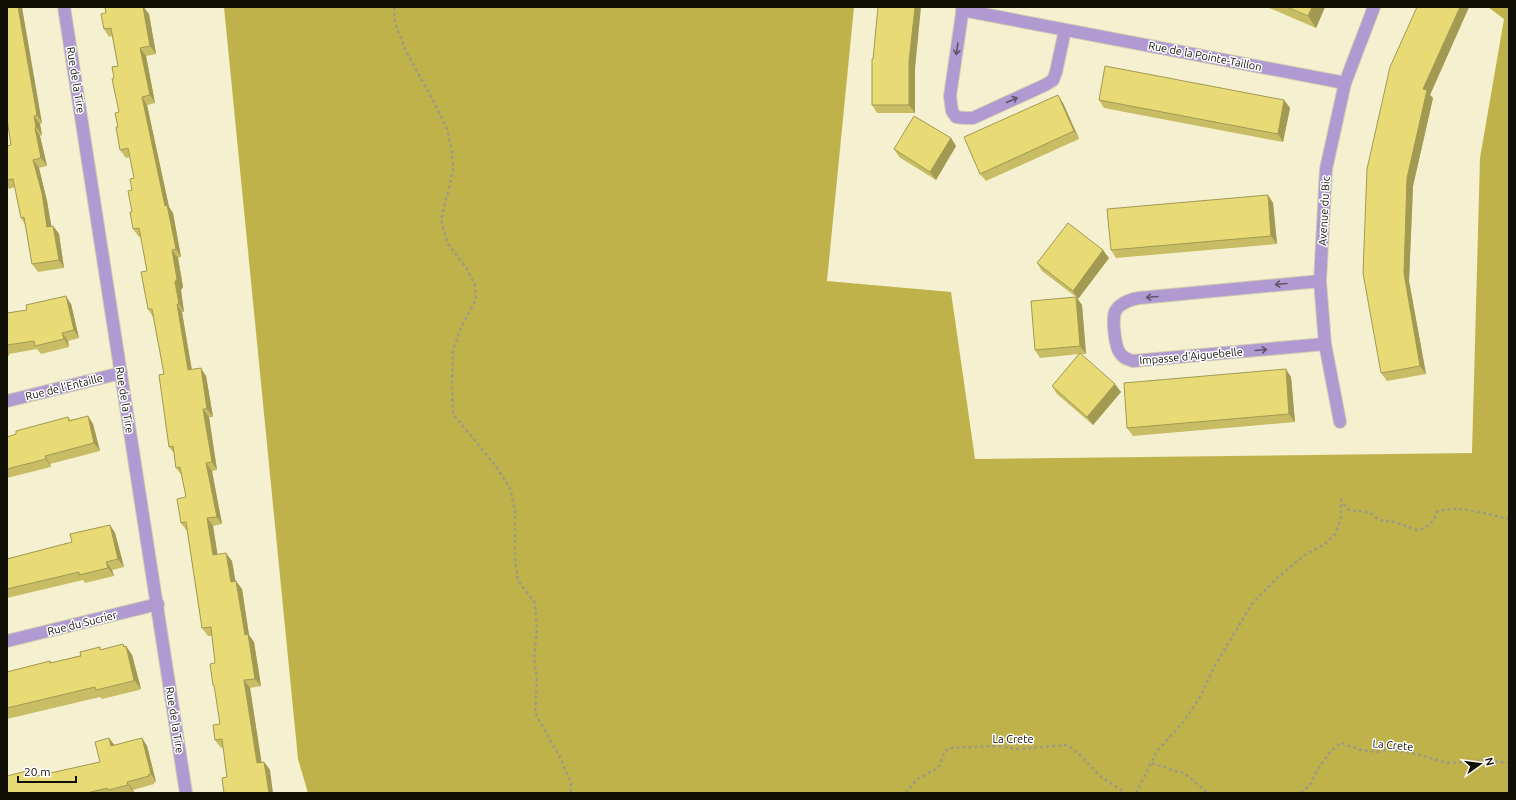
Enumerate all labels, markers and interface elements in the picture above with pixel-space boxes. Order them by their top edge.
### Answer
street label: Rue de la Pointe-Taillon [1147,39,1263,73]
one-way arrow [953,42,961,55]
street label: Rue de la Tire [65,46,87,114]
one-way arrow [1006,96,1018,103]
street label: Avenue du Bic [1316,176,1332,246]
one-way arrow [1275,281,1288,288]
one-way arrow [1146,293,1159,300]
street label: Impasse d'Aiguebelle [1139,346,1243,366]
one-way arrow [1254,346,1267,354]
street label: Rue de la Tire [114,366,136,434]
street label: Rue de l'Entaille [24,372,104,402]
street label: Rue du Sucrier [46,608,119,637]
street label: Rue de la Tire [164,686,186,754]
street label: La Crete [992,733,1034,745]
street label: La Crete [1372,737,1414,753]
north arrow [1460,744,1500,784]
text: N [1483,756,1497,767]
scale bar [18,758,76,784]
text: 20 m [24,765,51,778]

